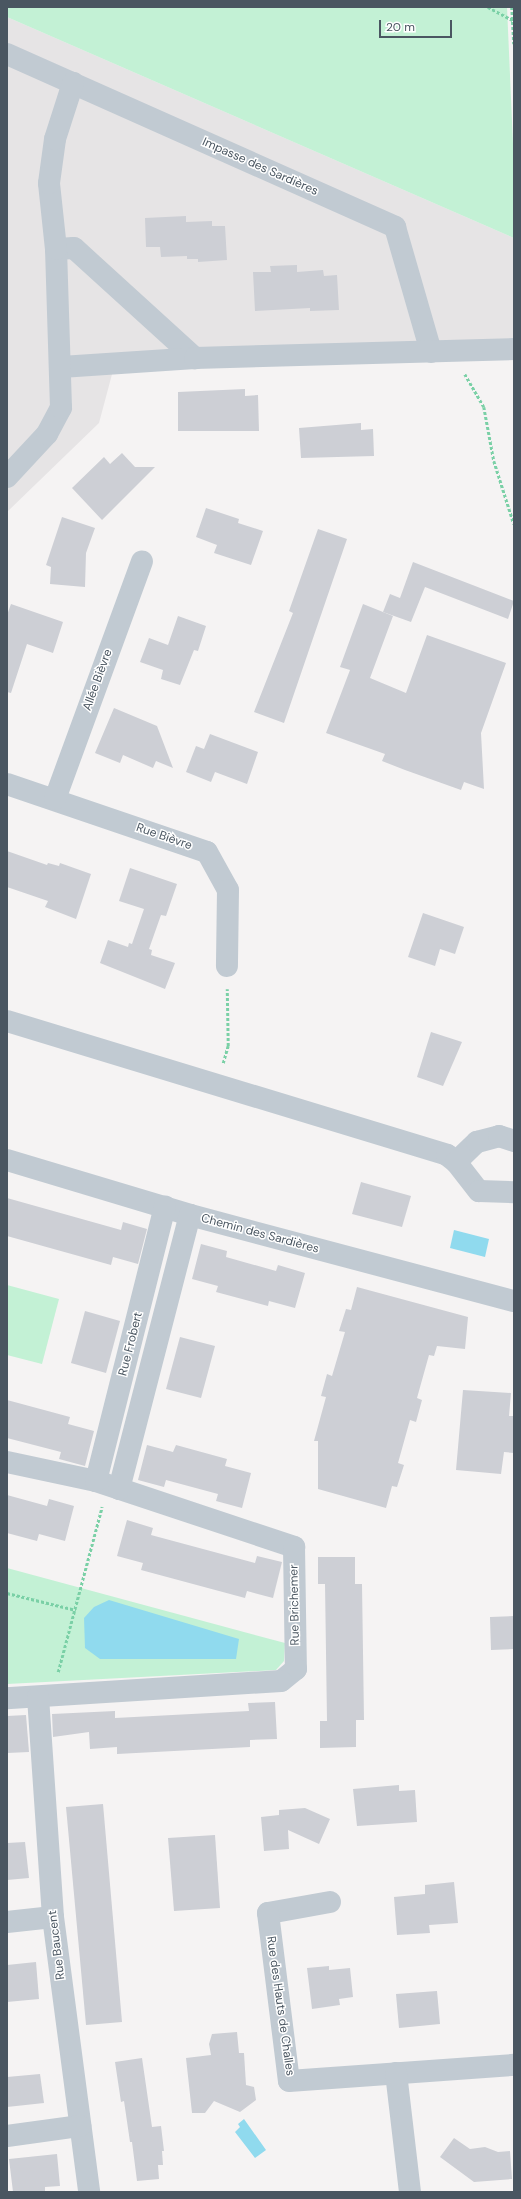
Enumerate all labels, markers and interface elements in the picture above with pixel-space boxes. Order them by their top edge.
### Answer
scale bar [381,12,454,38]
text: 20 m [386,19,415,35]
street label: Impasse des Sardières [200,135,320,199]
street label: Allée Bièvre [80,647,116,713]
street label: Rue Bièvre [134,821,194,853]
street label: Chemin des Sardières [199,1211,321,1257]
street label: Rue Frobert [116,1311,146,1377]
street label: Rue Brichemer [287,1564,303,1646]
street label: Rue Baucent [46,1909,68,1981]
street label: Rue des Hauts de Challes [263,1935,297,2077]

